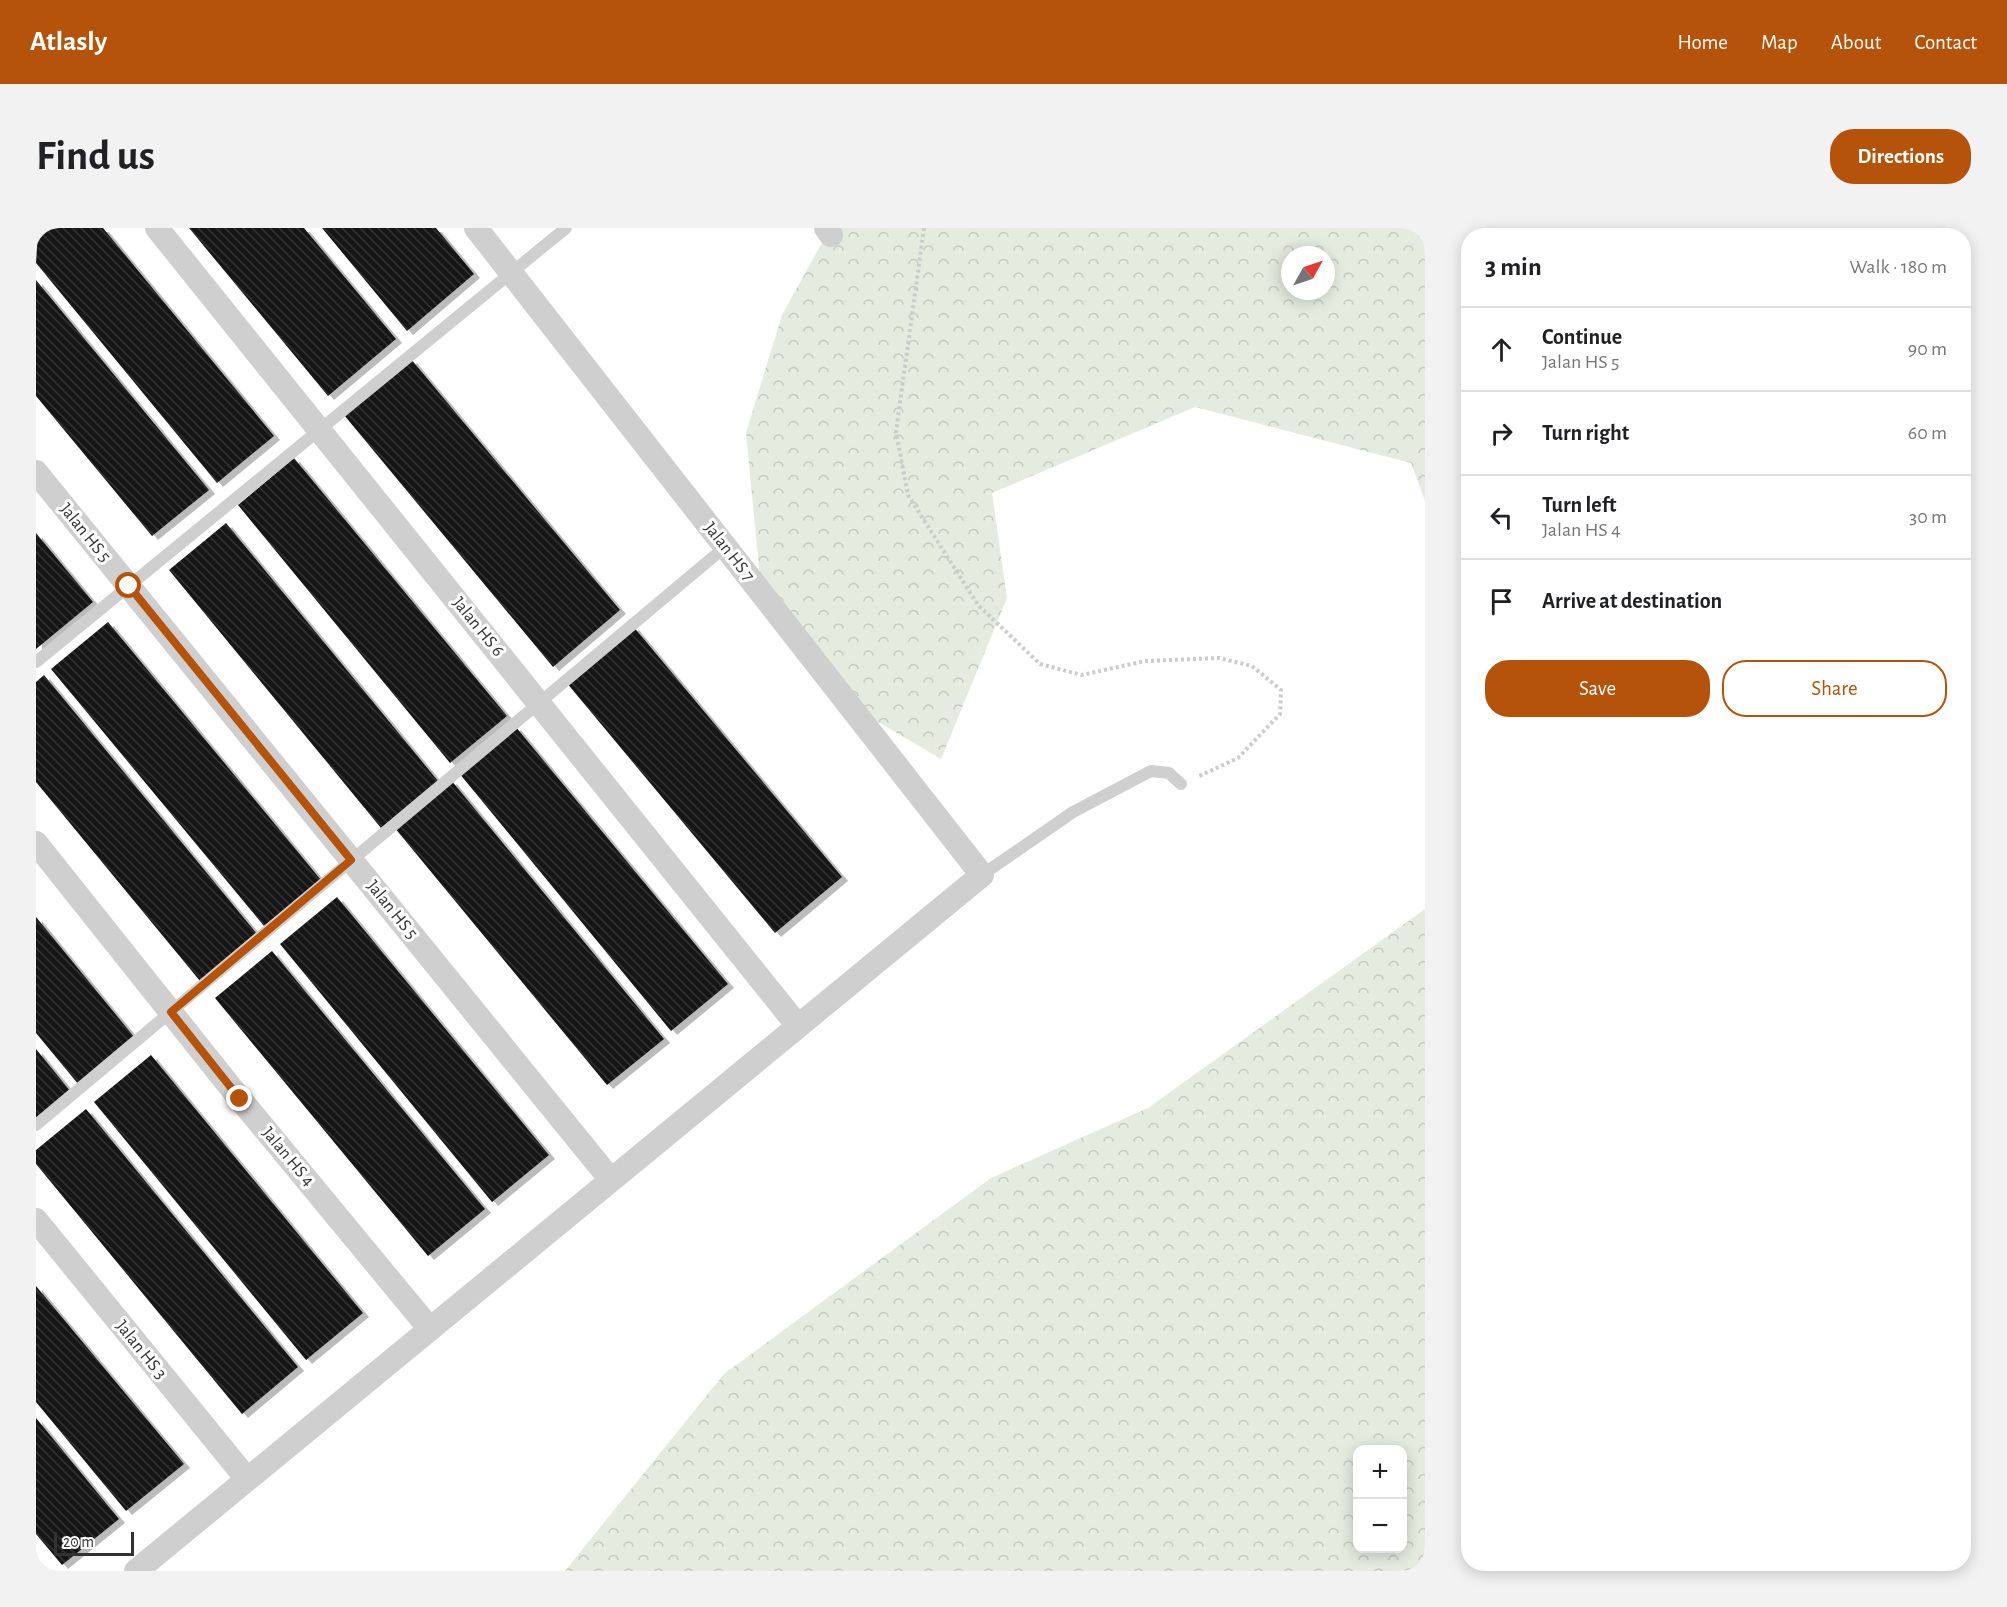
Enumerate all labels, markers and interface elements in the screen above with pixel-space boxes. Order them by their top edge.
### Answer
text: Atlasly [30,28,107,56]
text: Home [1677,32,1728,53]
text: Map [1761,32,1798,53]
text: About [1831,32,1881,53]
text: Contact [1914,32,1977,53]
button: Directions [1830,129,1971,184]
text: Find us [36,135,155,177]
north arrow [1281,246,1335,300]
text: 3 min [1485,254,1542,280]
text: Walk · 180 m [1850,257,1947,277]
text: Continue [1542,326,1622,348]
icon: ahead [1485,333,1518,366]
text: 90 m [1908,339,1947,359]
text: Jalan HS 5 [1542,352,1619,372]
icon: right [1485,417,1518,450]
text: Turn right [1542,422,1629,444]
text: 60 m [1908,423,1947,443]
text: Turn left [1542,494,1616,516]
street label: Jalan HS 5 [56,500,114,566]
icon: left [1485,501,1518,534]
text: 30 m [1909,507,1947,527]
street label: Jalan HS 7 [700,519,758,585]
text: Jalan HS 4 [1542,520,1621,540]
route start [115,572,141,598]
icon: arrive [1485,585,1518,618]
text: Arrive at destination [1542,590,1722,612]
street label: Jalan HS 6 [449,594,507,660]
button: Save [1485,660,1710,717]
button: Share [1722,660,1947,717]
street label: Jalan HS 5 [363,877,421,943]
route end [226,1085,252,1111]
street label: Jalan HS 4 [258,1124,318,1190]
street label: Jalan HS 3 [112,1317,170,1383]
map controls [1353,1445,1407,1553]
button: + [1353,1445,1407,1499]
button: − [1353,1499,1407,1553]
scale bar [54,1529,134,1556]
text: 20 m [63,1534,94,1550]

